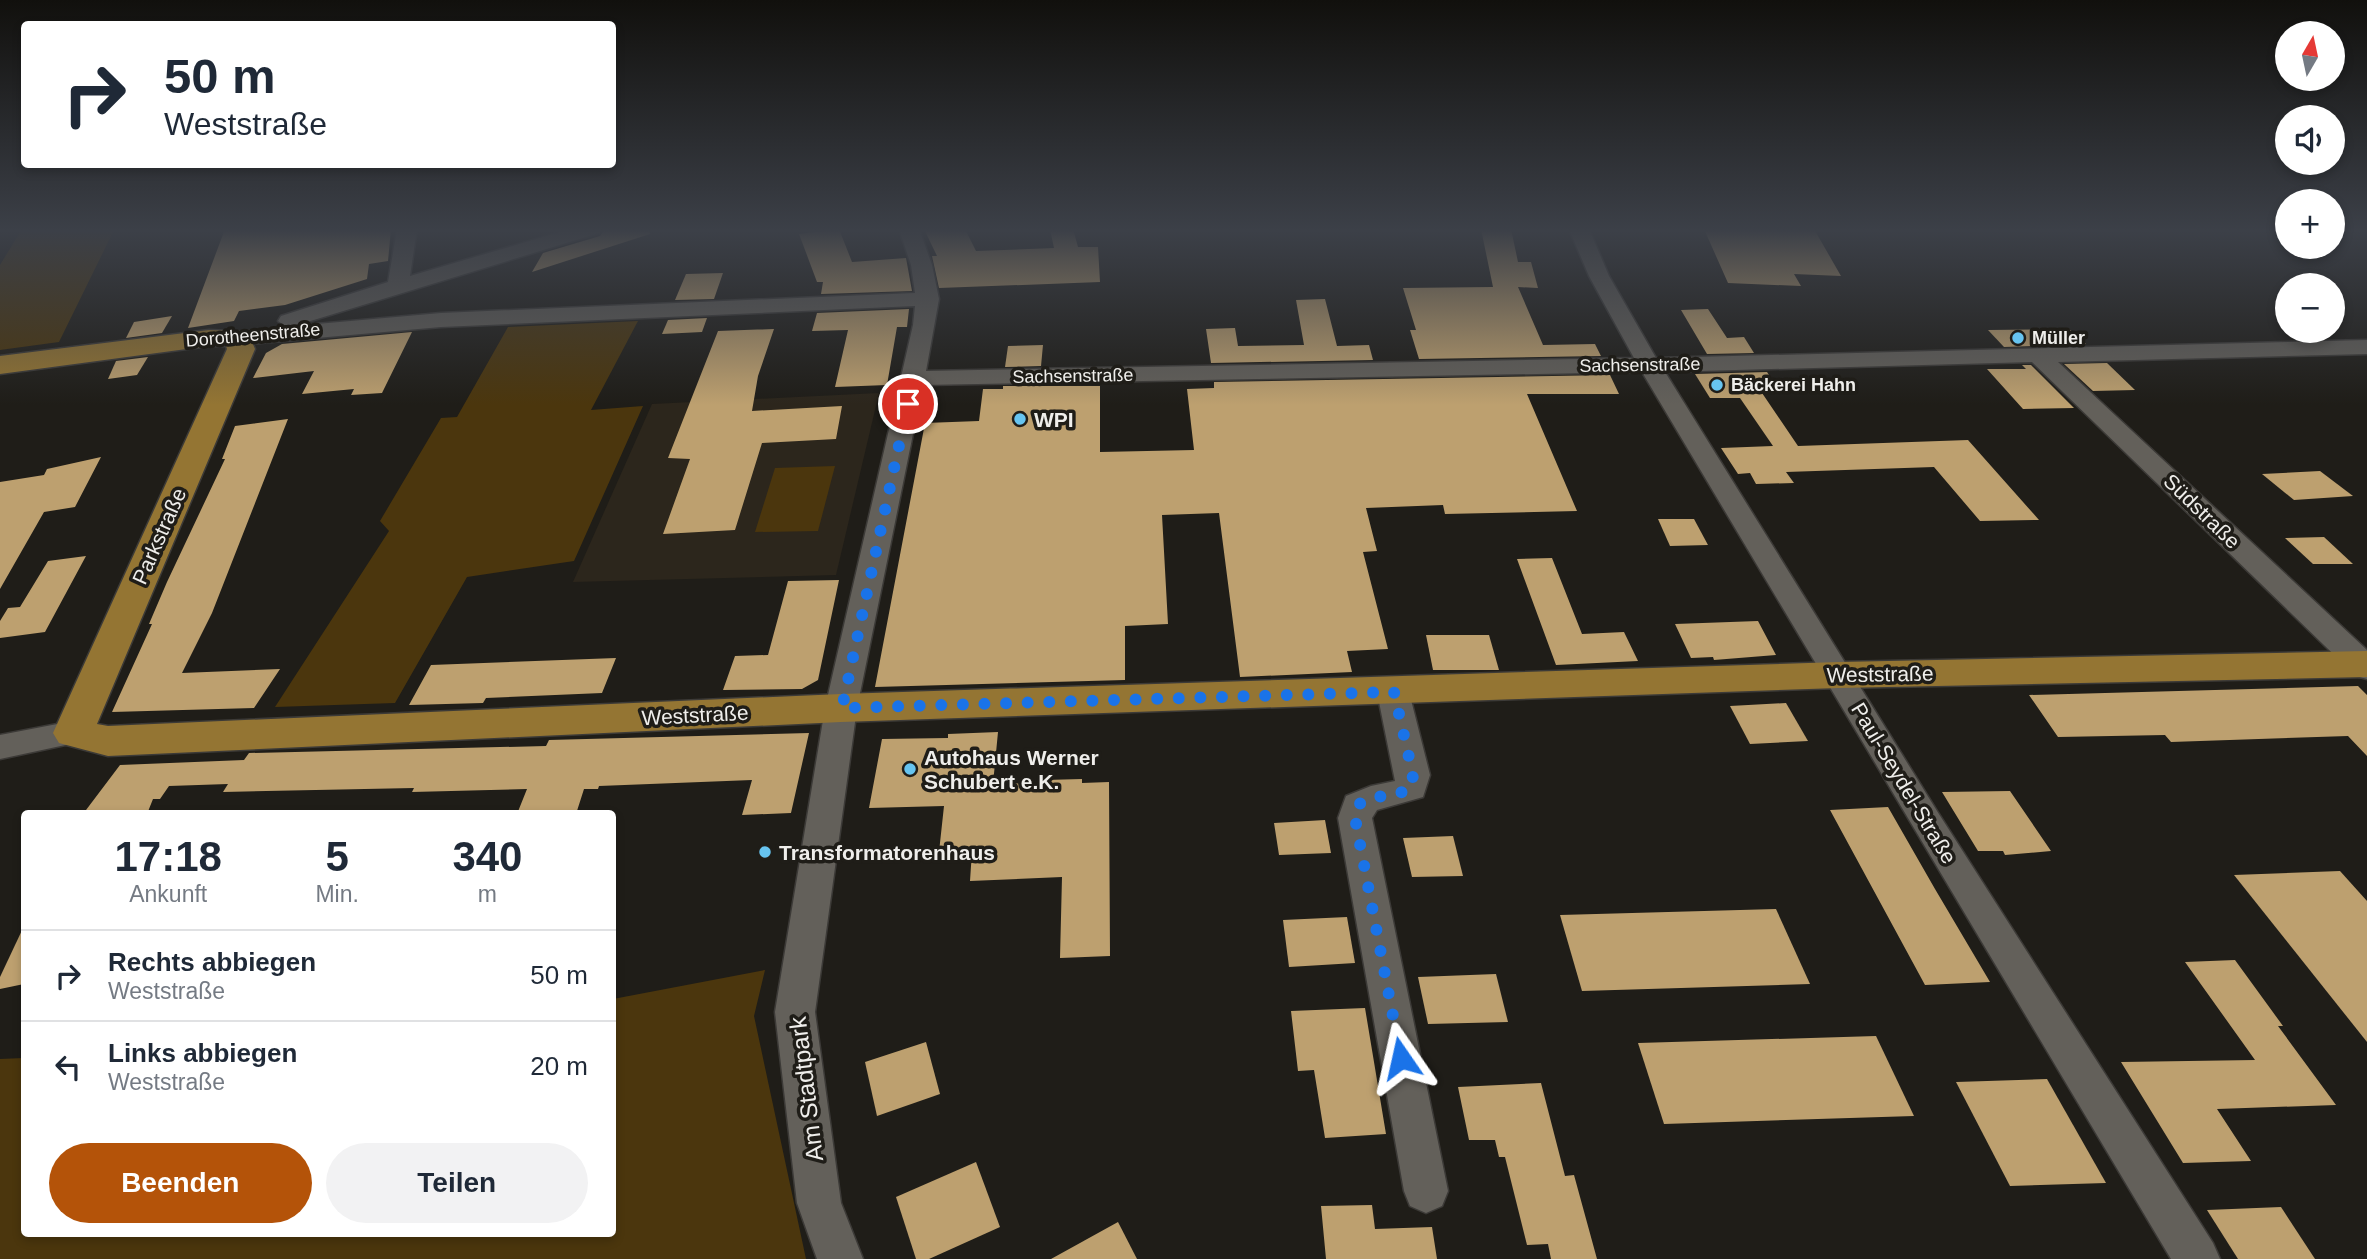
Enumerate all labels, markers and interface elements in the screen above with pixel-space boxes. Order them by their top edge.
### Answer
north arrow [2275,21,2345,91]
map controls [2275,21,2345,343]
icon: right [49,49,140,140]
text: 50 m [164,49,276,103]
button: sound [2275,105,2345,175]
text: Weststraße [164,106,327,142]
button: + [2275,189,2345,259]
button: − [2275,273,2345,343]
street label: Dorotheenstraße [185,319,321,351]
place label: Müller [2032,328,2085,348]
marker: Müller [2010,330,2026,346]
street label: Sachsenstraße [1579,354,1701,376]
street label: Sachsenstraße [1012,365,1134,387]
pin [878,374,938,434]
place label: Bäckerei Hahn [1731,375,1856,395]
marker: Bäckerei Hahn [1709,377,1725,393]
icon: arrive [889,385,927,423]
place label: WPI [1034,408,1074,431]
marker: WPI [1012,411,1028,427]
street label: Südstraße [2159,469,2245,553]
street label: Parkstraße [128,484,190,588]
street label: Weststraße [1826,662,1934,686]
street label: Paul-Seydel-Straße [1847,699,1961,867]
street label: Weststraße [641,701,749,729]
place label: Autohaus Werner Schubert e.K. [924,746,1099,793]
marker: Autohaus Werner Schubert e.K. [902,761,918,777]
text: 17:18 [115,833,222,880]
text: 5 [325,833,349,880]
text: 340 [452,833,522,880]
place label: Transformatorenhaus [779,841,995,864]
marker: Transformatorenhaus [757,844,773,860]
text: Ankunft [129,881,207,907]
text: Min. [315,881,359,907]
text: m [478,881,497,907]
text: Rechts abbiegen [108,947,316,977]
icon: right [49,957,87,995]
text: 50 m [530,960,588,990]
text: Weststraße [108,978,225,1004]
street label: Am Stadtpark [784,1014,828,1163]
position arrow [1364,1021,1438,1095]
text: Links abbiegen [108,1038,297,1068]
icon: left [49,1048,87,1086]
text: 20 m [530,1051,588,1081]
text: Weststraße [108,1069,225,1095]
button: Beenden [49,1143,312,1223]
button: Teilen [326,1143,588,1223]

